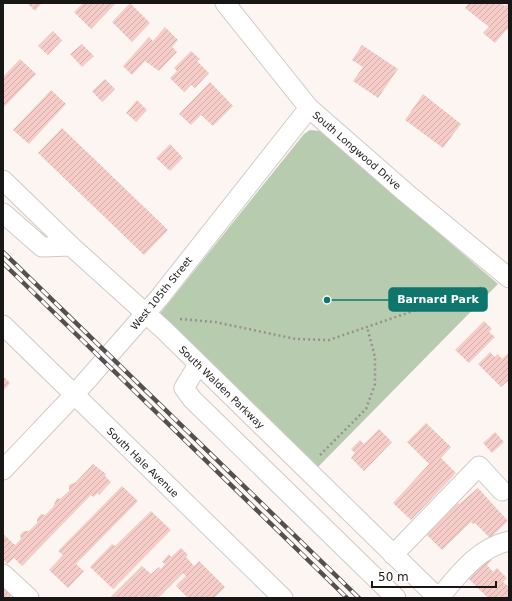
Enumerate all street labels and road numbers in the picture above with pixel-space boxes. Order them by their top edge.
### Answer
street label: South Longwood Drive [310,109,403,192]
street label: West 105th Street [129,255,194,332]
street label: South Walden Parkway [177,344,267,431]
street label: South Hale Avenue [105,425,181,499]

